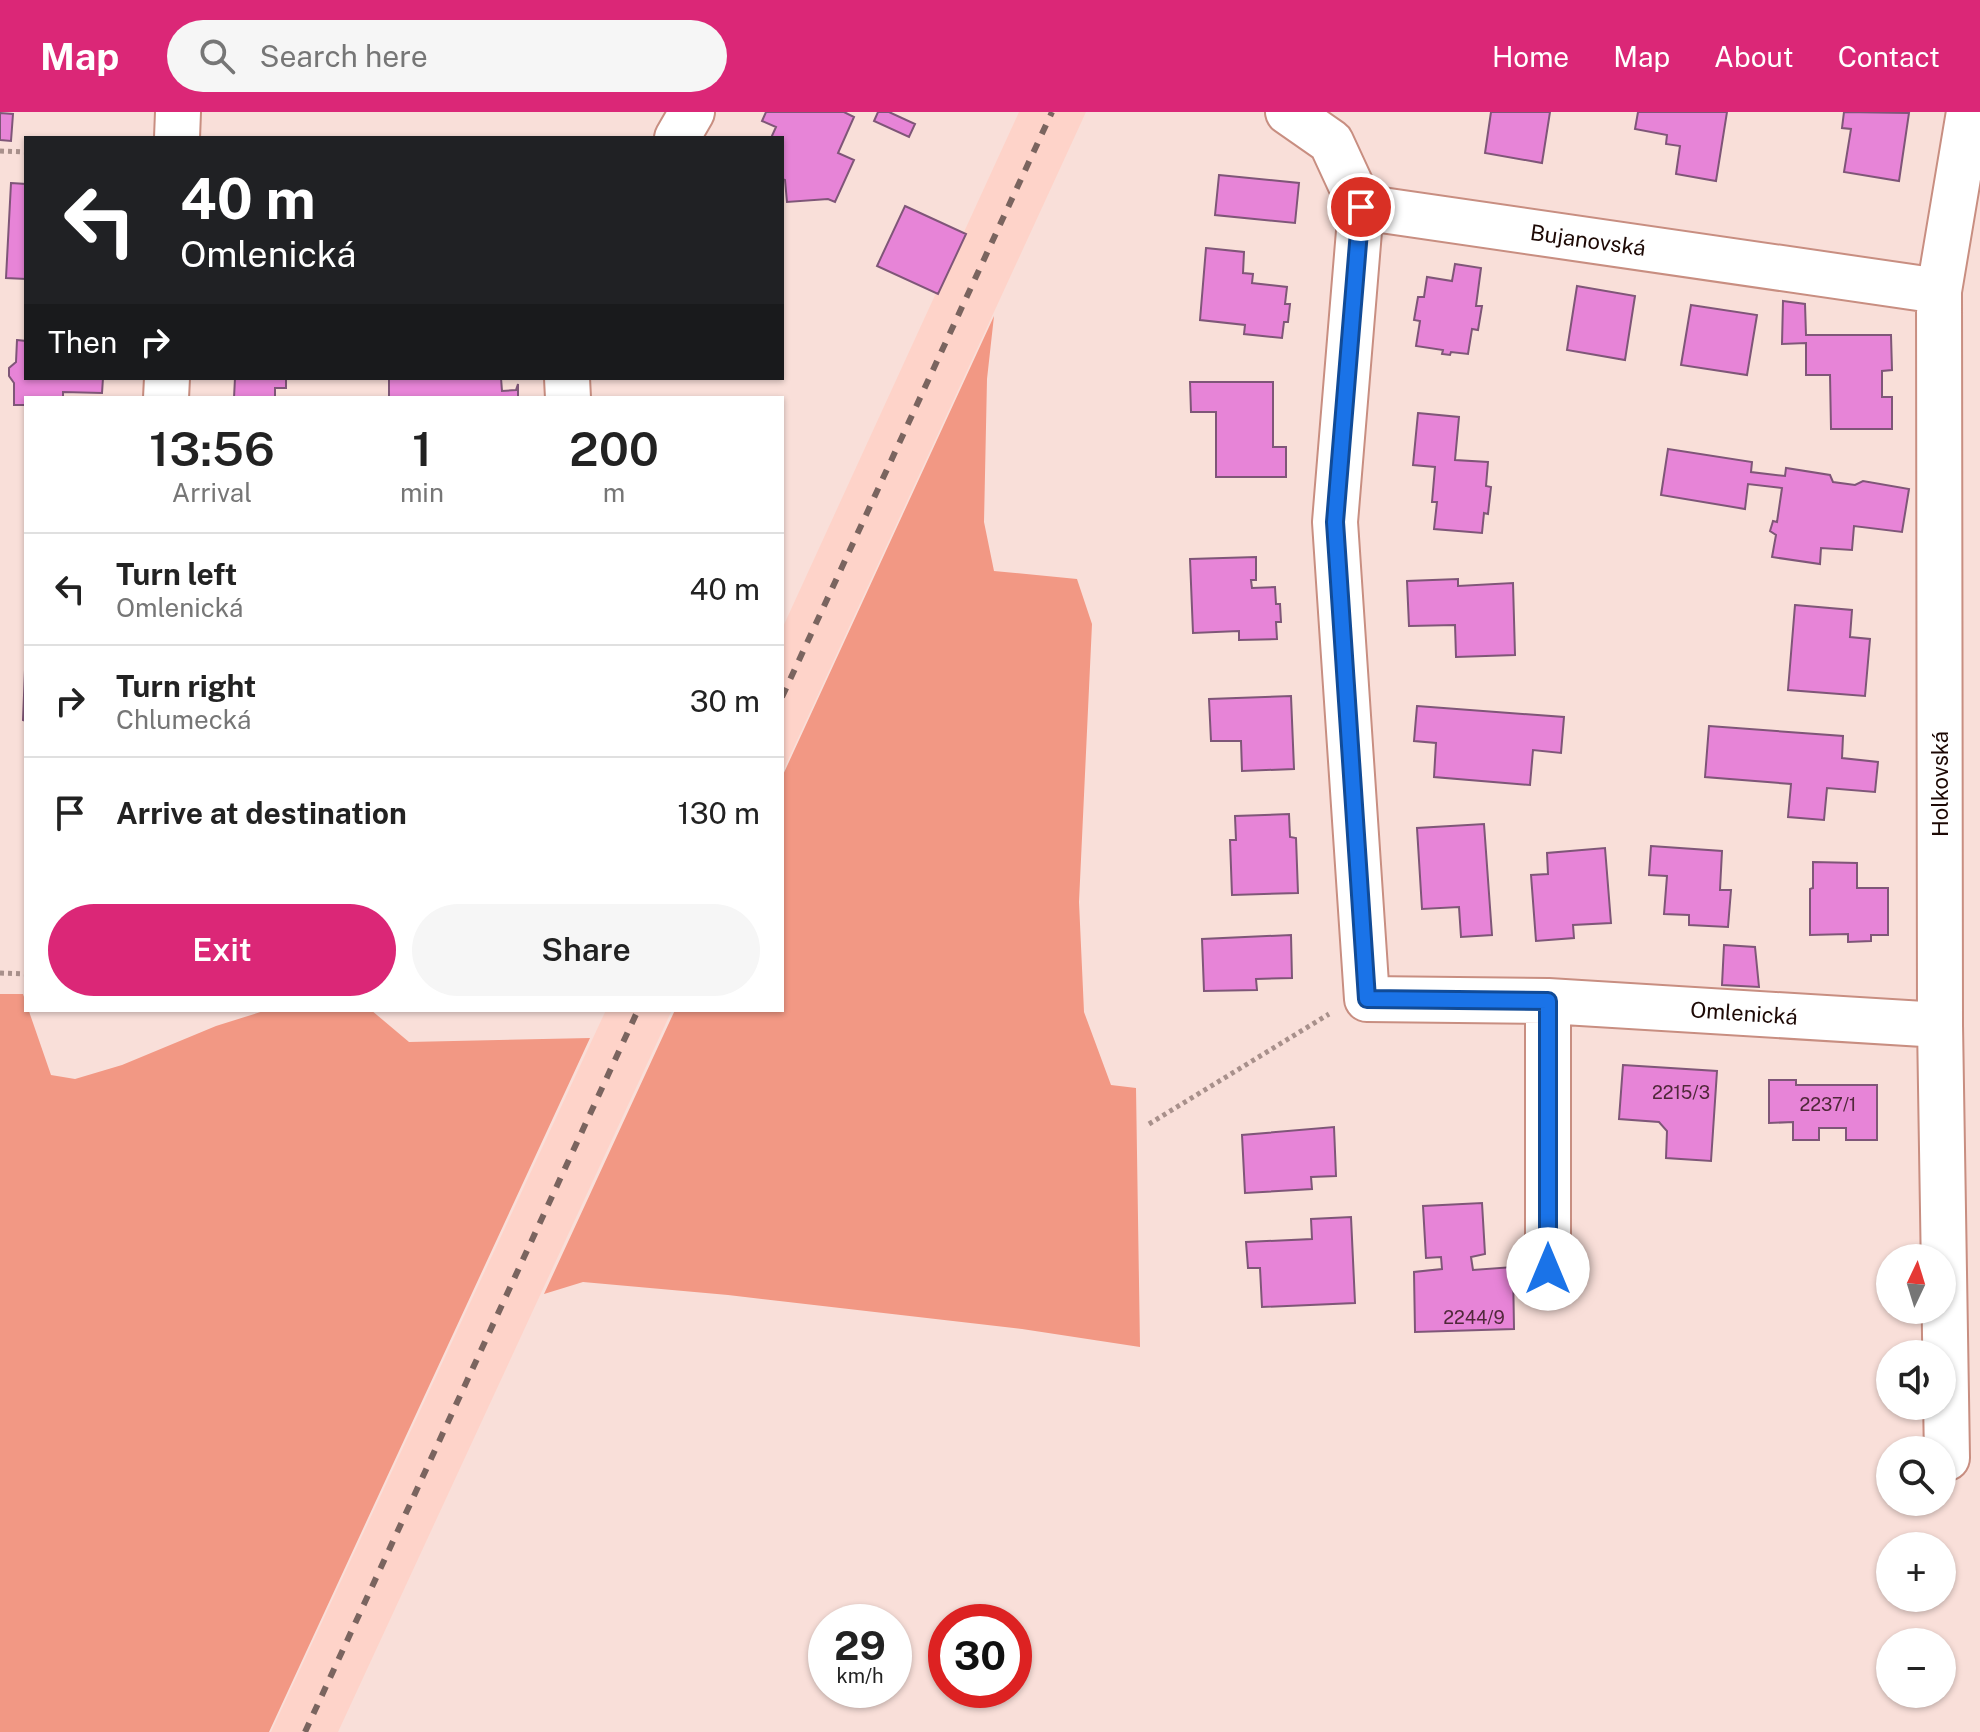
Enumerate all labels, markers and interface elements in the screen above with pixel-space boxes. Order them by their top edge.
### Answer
search box [167,20,727,92]
text: Map [40,34,119,79]
icon: search [195,34,239,78]
text: Search here [259,38,428,74]
text: Home [1492,40,1569,73]
text: Map [1613,40,1670,73]
text: About [1714,40,1794,73]
text: Contact [1838,40,1940,73]
text: 40 m [180,166,316,232]
icon: left [48,168,152,272]
pin [1327,173,1395,241]
icon: arrive [1339,185,1383,229]
street label: Bujanovská [1528,219,1648,261]
text: Omlenická [180,233,356,275]
icon: right [133,320,177,364]
text: Then [48,324,117,360]
text: 13:56 [149,420,275,477]
text: 1 [412,420,432,477]
text: 200 [569,420,659,477]
text: Arrival [172,477,252,508]
text: min [400,477,444,508]
text: m [603,477,625,508]
text: Turn left [116,556,237,592]
icon: left [48,567,92,611]
text: 40 m [690,571,760,607]
text: Omlenická [116,592,243,623]
text: Turn right [116,668,256,704]
icon: right [48,679,92,723]
text: 30 m [690,683,760,719]
text: Chlumecká [116,704,251,735]
street label: Holkovská [1927,731,1953,837]
icon: arrive [48,791,92,835]
text: Arrive at destination [116,795,407,831]
text: 130 m [677,795,760,831]
button: Exit [48,904,396,996]
button: Share [412,904,760,996]
street label: Omlenická [1689,996,1799,1030]
house number: 2215/3 [1652,1082,1710,1103]
house number: 2237/1 [1800,1094,1856,1115]
position arrow [1506,1227,1590,1311]
north arrow [1876,1244,1956,1324]
map controls [1876,1244,1956,1708]
house number: 2244/9 [1443,1307,1505,1328]
button: sound [1876,1340,1956,1420]
button: search [1876,1436,1956,1516]
button: + [1876,1532,1956,1612]
speed limit sign: 30 [928,1604,1032,1708]
text: 29 [834,1622,886,1669]
button: − [1876,1628,1956,1708]
text: km/h [836,1664,884,1688]

